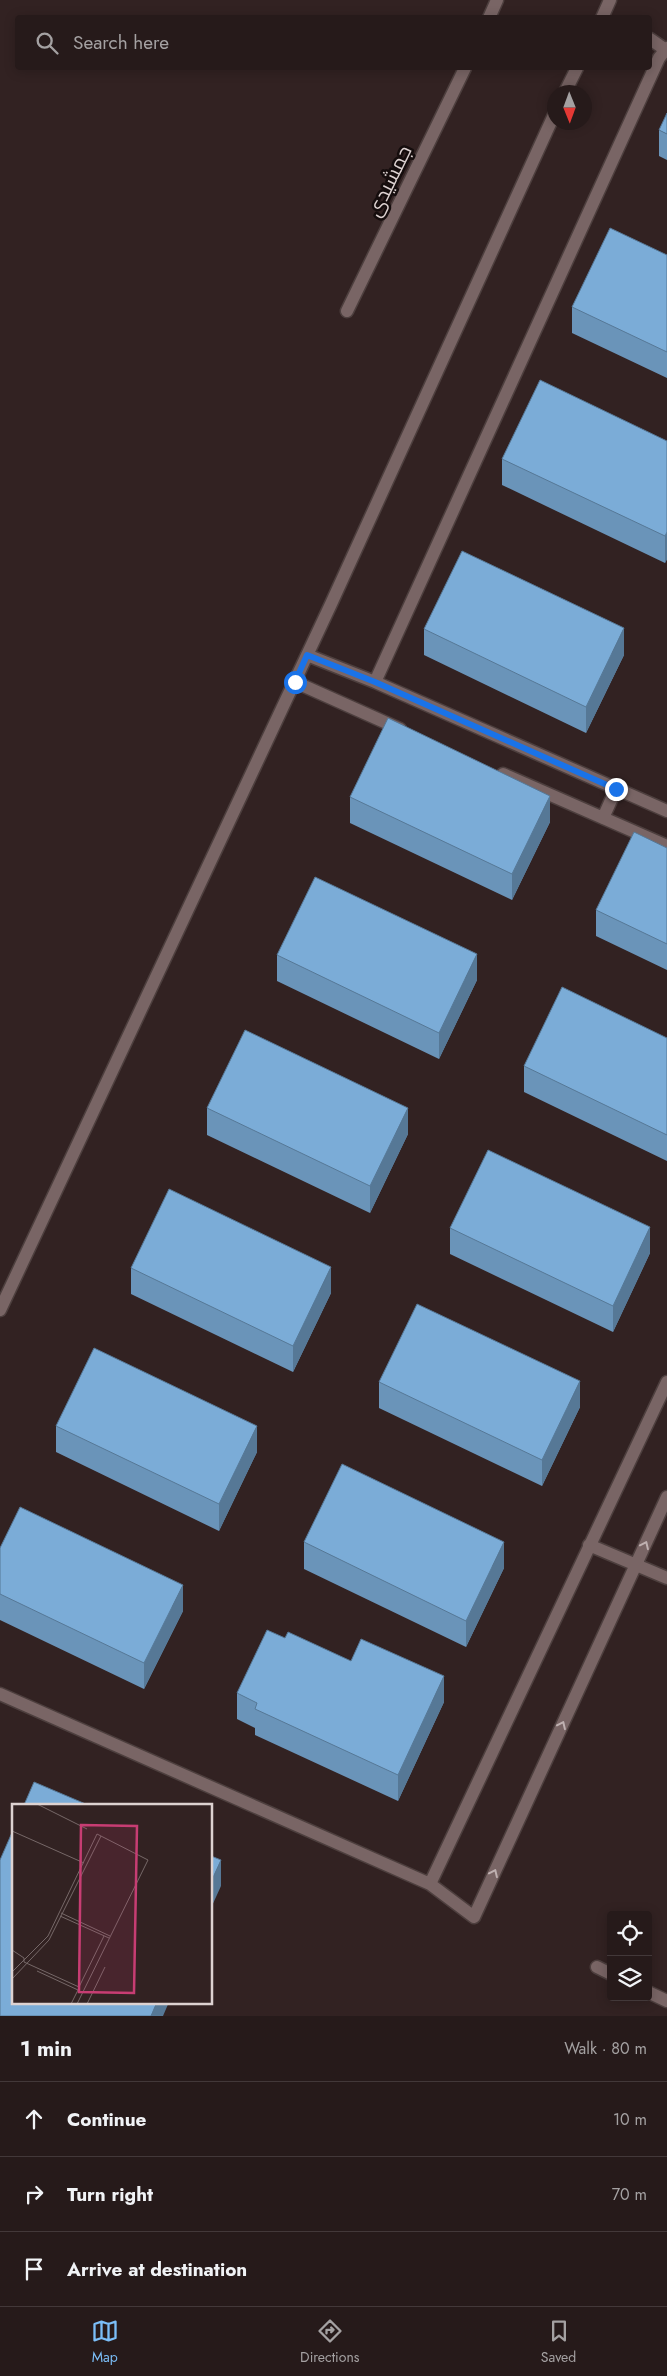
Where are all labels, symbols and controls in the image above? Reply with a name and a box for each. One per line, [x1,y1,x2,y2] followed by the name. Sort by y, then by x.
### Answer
[15,15,652,70] search box
[33,29,61,57] icon: search
[73,29,169,56] text: Search here
[547,85,592,130] north arrow
[360,141,419,222] street label: جمشیدی
[284,671,307,694] route start
[605,778,628,801] route end
[638,1541,649,1550] one-way arrow
[556,1721,566,1730] one-way arrow
[12,1804,212,2004] inset map
[488,1869,498,1878] one-way arrow
[607,1911,652,2001] map controls
[607,1911,652,1956] button: locate
[607,1956,652,2001] button: layers
[20,2034,72,2064] text: 1 min
[564,2037,647,2060] text: Walk · 80 m
[20,2105,48,2133] icon: ahead
[67,2106,146,2133] text: Continue
[613,2108,647,2131] text: 10 m
[20,2180,48,2208] icon: right
[67,2181,153,2208] text: Turn right
[612,2183,647,2206] text: 70 m
[20,2255,48,2283] icon: arrive
[67,2256,247,2283] text: Arrive at destination
[91,2317,119,2367] tab: Map
[300,2317,359,2367] tab: Directions
[541,2317,576,2367] tab: Saved

